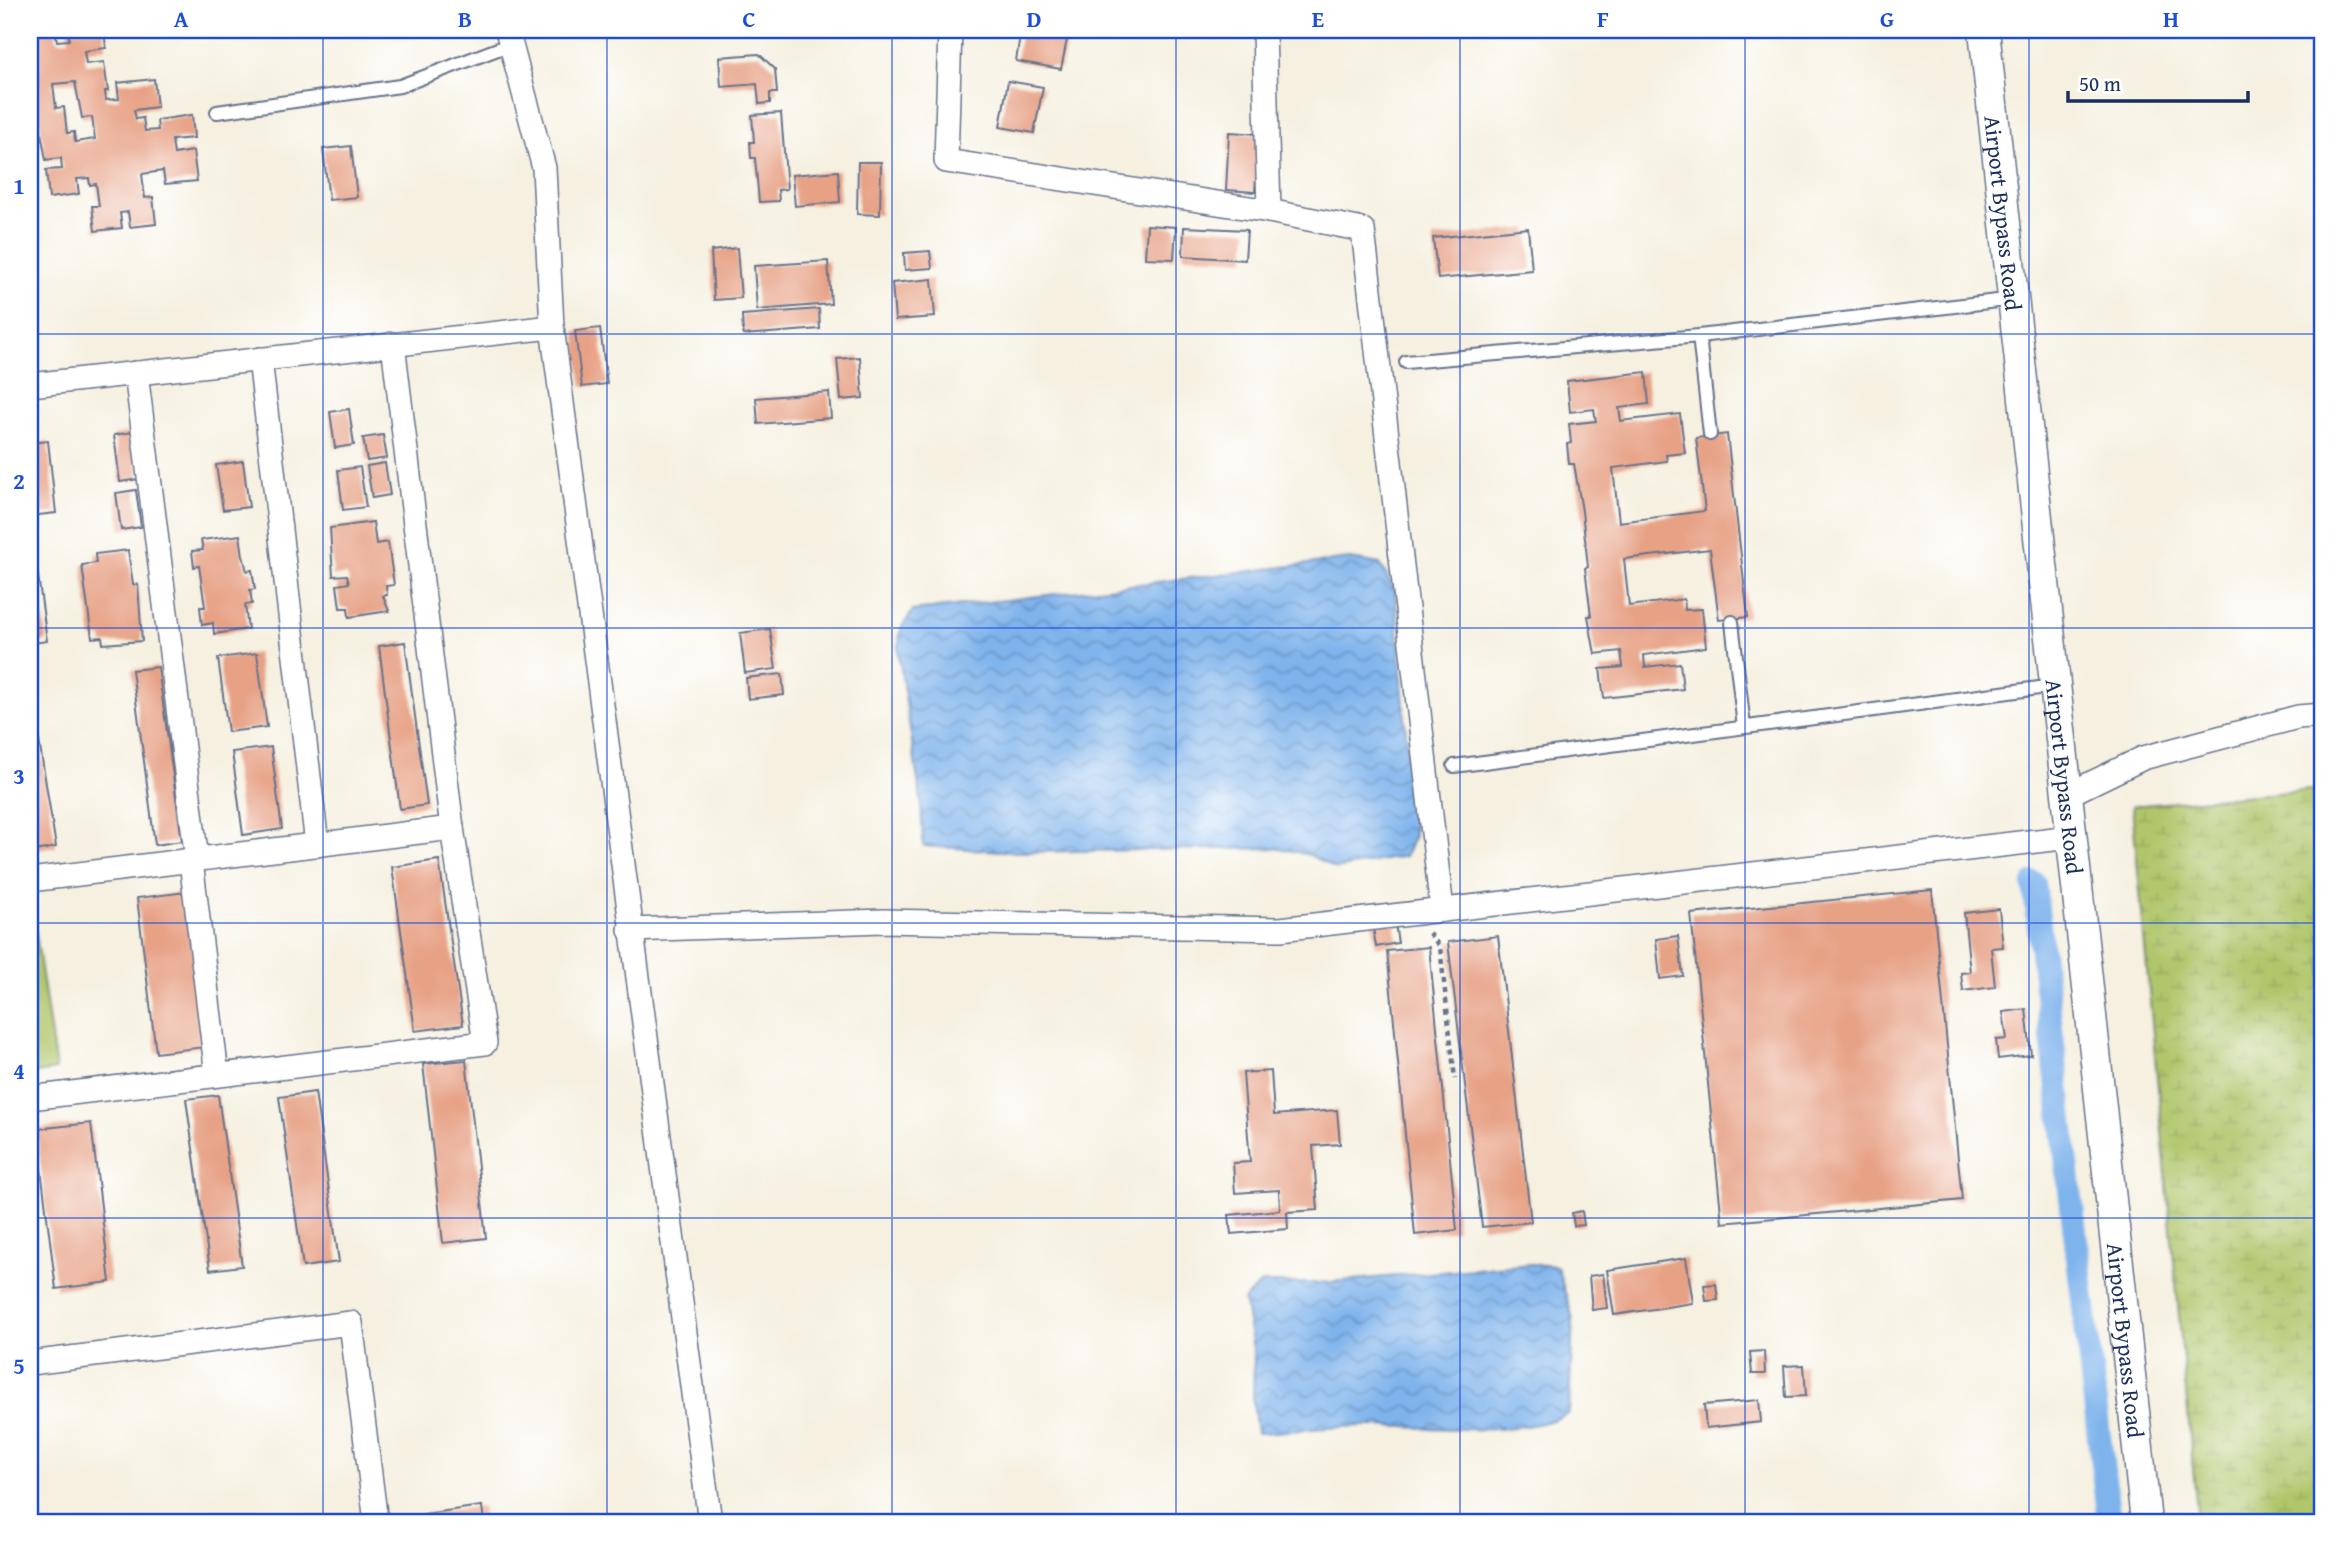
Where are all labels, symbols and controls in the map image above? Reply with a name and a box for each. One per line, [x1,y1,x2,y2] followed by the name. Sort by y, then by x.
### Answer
[174,2,189,35] text: A
[458,2,472,35] text: B
[742,2,756,35] text: C
[1027,2,1042,35] text: D
[1312,2,1324,35] text: E
[1597,2,1609,35] text: F
[1880,2,1894,35] text: G
[2163,2,2179,35] text: H
[2068,60,2249,104] scale bar
[2079,68,2121,99] text: 50 m
[1977,114,2031,313] street label: Airport Bypass Road
[13,169,25,202] text: 1
[13,464,25,497] text: 2
[2038,677,2092,877] street label: Airport Bypass Road
[13,759,25,792] text: 3
[13,1054,25,1087] text: 4
[2099,1241,2153,1440] street label: Airport Bypass Road
[13,1349,25,1382] text: 5

